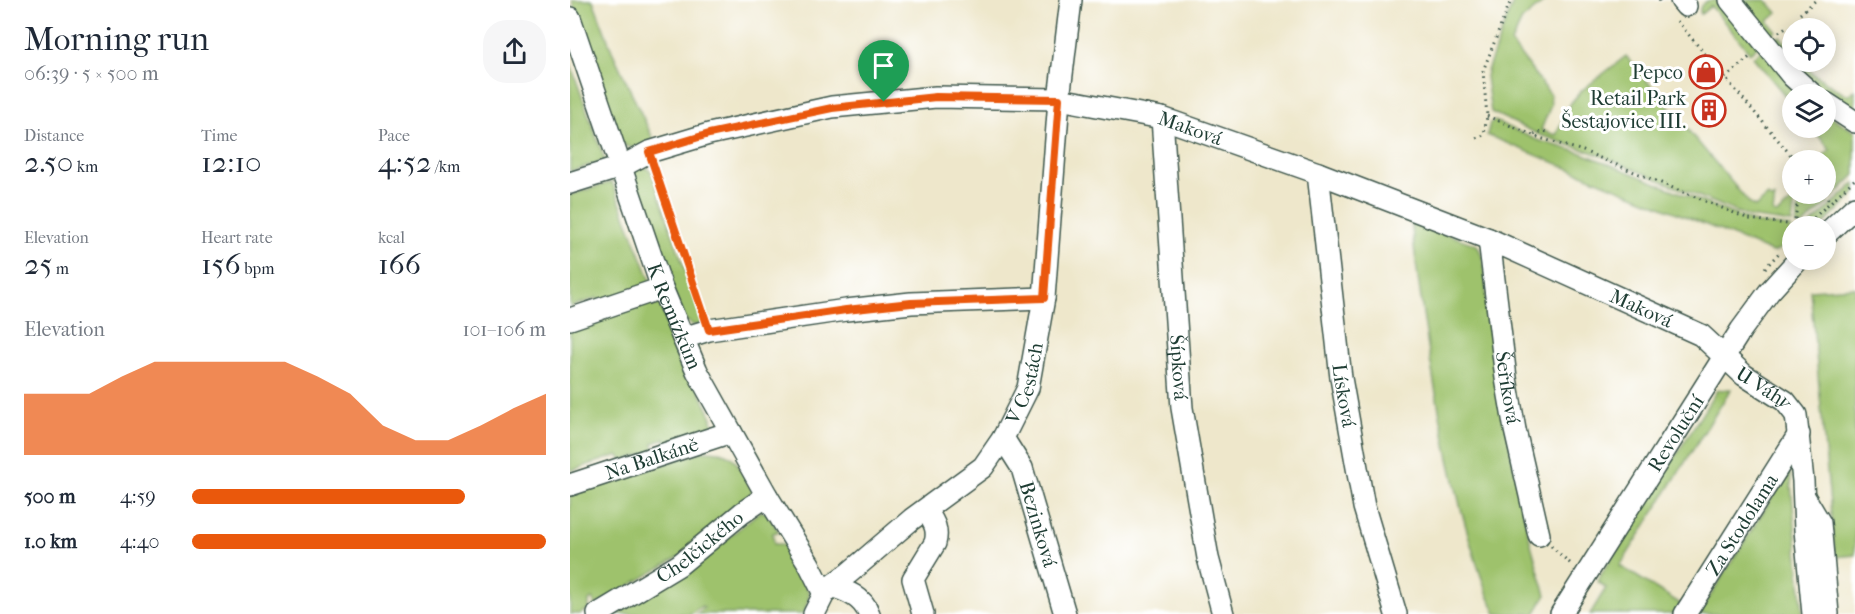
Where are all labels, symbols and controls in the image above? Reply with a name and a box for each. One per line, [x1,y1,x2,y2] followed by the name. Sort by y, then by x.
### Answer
[1782,18,1836,270] map controls
[1782,18,1836,72] button: locate
[24,20,209,59] text: Morning run
[483,20,546,83] button: share
[858,40,909,102] pin
[867,49,900,82] icon: arrive
[1688,54,1724,90] shop icon: Pepco
[1632,61,1683,84] place label: Pepco
[24,62,159,85] text: 06:39 · 5 × 500 m
[1782,84,1836,138] button: layers
[1561,87,1687,133] place label: Retail Park Šestajovice III.
[1691,92,1727,128] building icon: Retail Park Šestajovice III.
[1155,107,1226,151] street label: Maková
[24,126,84,145] text: Distance
[201,126,237,145] text: Time
[378,126,410,145] text: Pace
[24,145,73,180] text: 2.50
[201,145,261,180] text: 12:10
[378,145,431,180] text: 4:52
[1782,150,1836,204] button: +
[73,157,98,176] text: km
[431,157,460,176] text: /km
[1782,216,1836,270] button: −
[24,228,89,247] text: Elevation
[201,228,273,247] text: Heart rate
[378,228,405,247] text: kcal
[24,247,52,282] text: 25
[201,247,241,282] text: 156
[378,247,421,282] text: 166
[52,259,69,278] text: m
[241,259,275,278] text: bpm
[642,260,706,373] street label: K Remízkům
[1606,284,1677,333] street label: Maková
[24,318,105,341] text: Elevation
[462,318,546,341] text: 101–106 m
[1165,334,1192,402] street label: Šípková
[1000,340,1048,429] street label: V Cestách
[1491,350,1525,427] street label: Šeříková
[1327,362,1361,430] street label: Lísková
[1731,362,1798,414] street label: U Váhy
[1643,390,1709,476] street label: Revoluční
[602,432,702,485] street label: Na Balkáně
[1701,469,1783,580] street label: Za Stodolama
[1015,479,1062,571] street label: Bezinková
[24,485,76,508] text: 500 m
[120,485,156,508] text: 4:59
[652,506,748,588] street label: Chelčického
[24,530,77,553] text: 1.0 km
[120,530,160,553] text: 4:40

